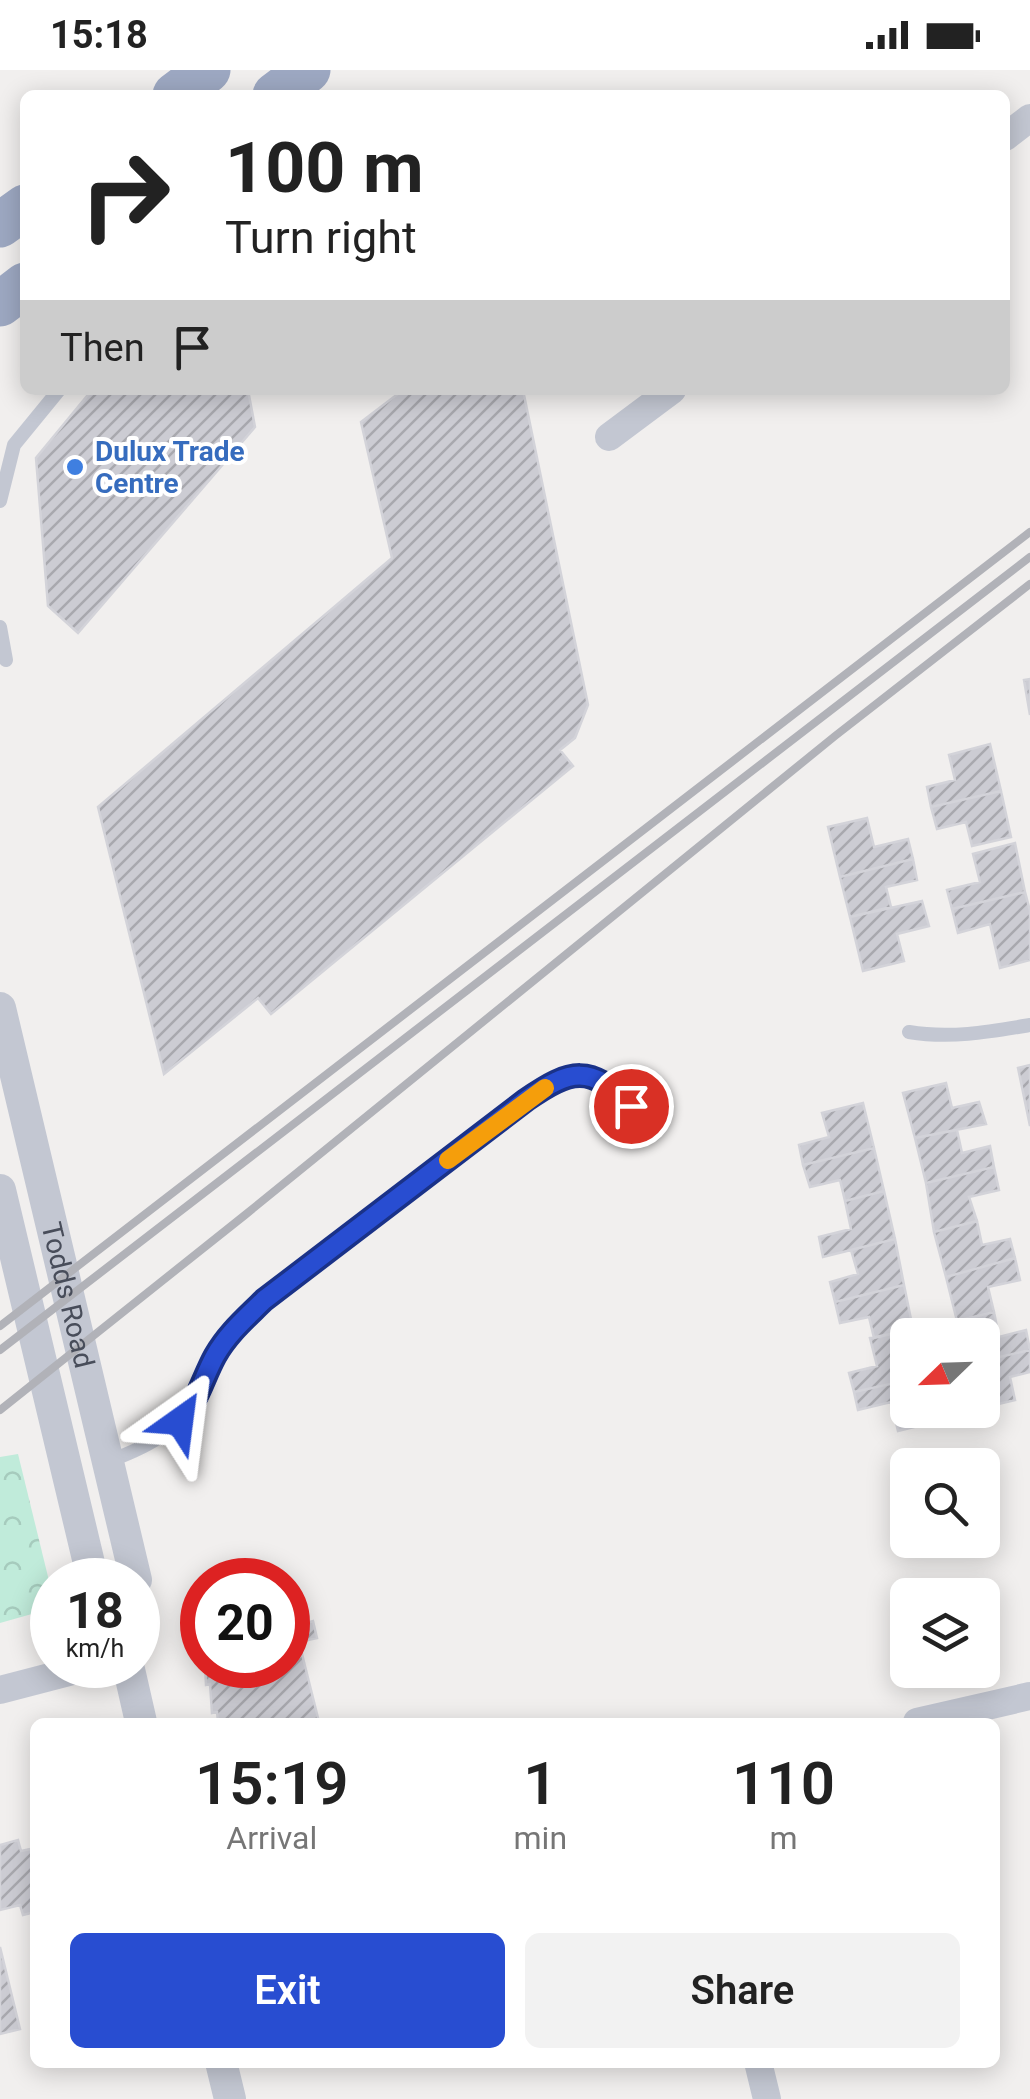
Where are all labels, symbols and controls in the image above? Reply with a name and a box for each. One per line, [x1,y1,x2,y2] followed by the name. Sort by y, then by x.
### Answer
[50,13,148,57] text: 15:18
[225,127,424,209] text: 100 m
[60,130,190,260] icon: right
[225,211,417,264] text: Turn right
[165,320,220,375] icon: arrive
[60,326,145,370] text: Then
[95,435,245,500] place label: Dulux Trade Centre
[64,456,86,478] marker: Dulux Trade Centre
[589,1064,674,1149] pin
[604,1079,659,1134] icon: arrive
[35,1219,101,1371] street label: Todds Road
[890,1318,1000,1428] north arrow
[890,1318,1000,1688] map controls
[128,1369,232,1473] position arrow
[890,1448,1000,1558] button: search
[180,1558,310,1688] speed limit sign: 20
[890,1578,1000,1688] button: layers
[66,1582,124,1640] text: 18
[66,1634,124,1663] text: km/h
[195,1748,349,1819] text: 15:19
[523,1748,557,1819] text: 1
[732,1748,835,1819] text: 110
[226,1819,317,1857] text: Arrival
[514,1819,567,1857] text: min
[769,1819,798,1857] text: m
[70,1933,505,2048] button: Exit
[525,1933,960,2048] button: Share

